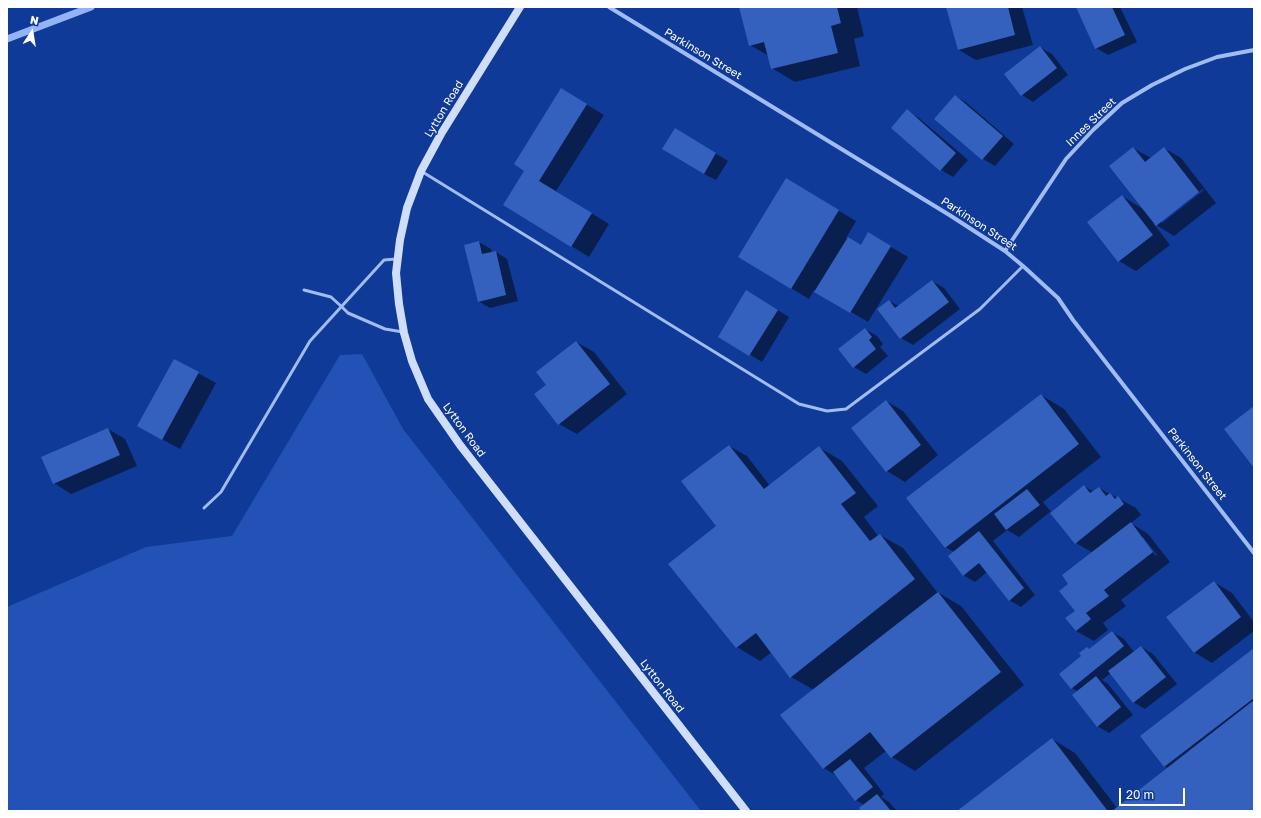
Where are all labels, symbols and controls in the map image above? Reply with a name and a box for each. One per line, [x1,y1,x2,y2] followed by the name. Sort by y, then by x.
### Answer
[12,12,52,52] north arrow
[29,13,40,27] text: N
[662,26,744,82] street label: Parkinson Street
[422,78,466,140] street label: Lytton Road
[1063,95,1119,149] street label: Innes Street
[938,194,1020,254] street label: Parkinson Street
[440,400,488,460] street label: Lytton Road
[1165,425,1229,503] street label: Parkinson Street
[637,657,687,715] street label: Lytton Road
[1121,780,1187,806] scale bar
[1126,787,1154,802] text: 20 m

